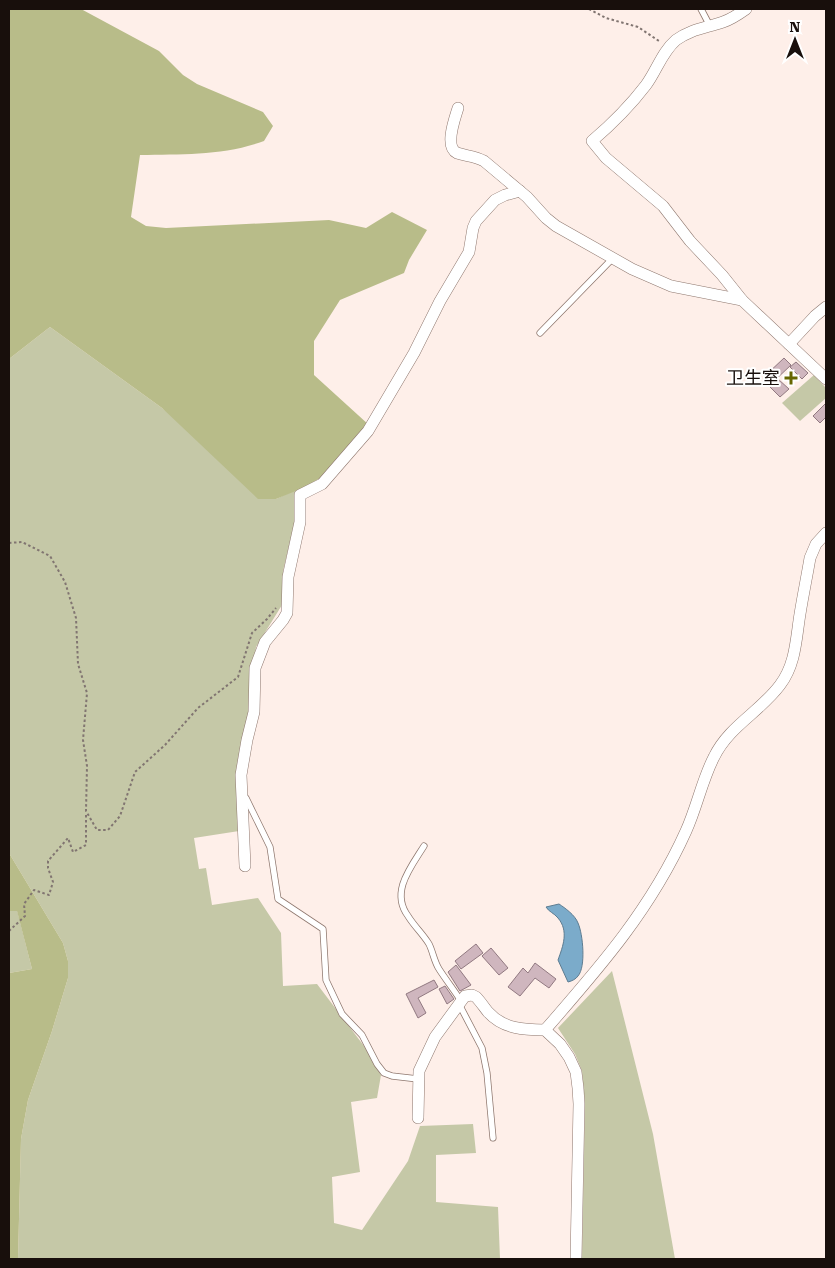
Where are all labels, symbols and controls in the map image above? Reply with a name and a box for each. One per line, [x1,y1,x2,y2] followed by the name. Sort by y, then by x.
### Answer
[770,15,820,65] north arrow
[790,19,801,35] text: N
[726,367,780,388] place label: 卫生室
[784,371,798,385] marker: 卫生室

